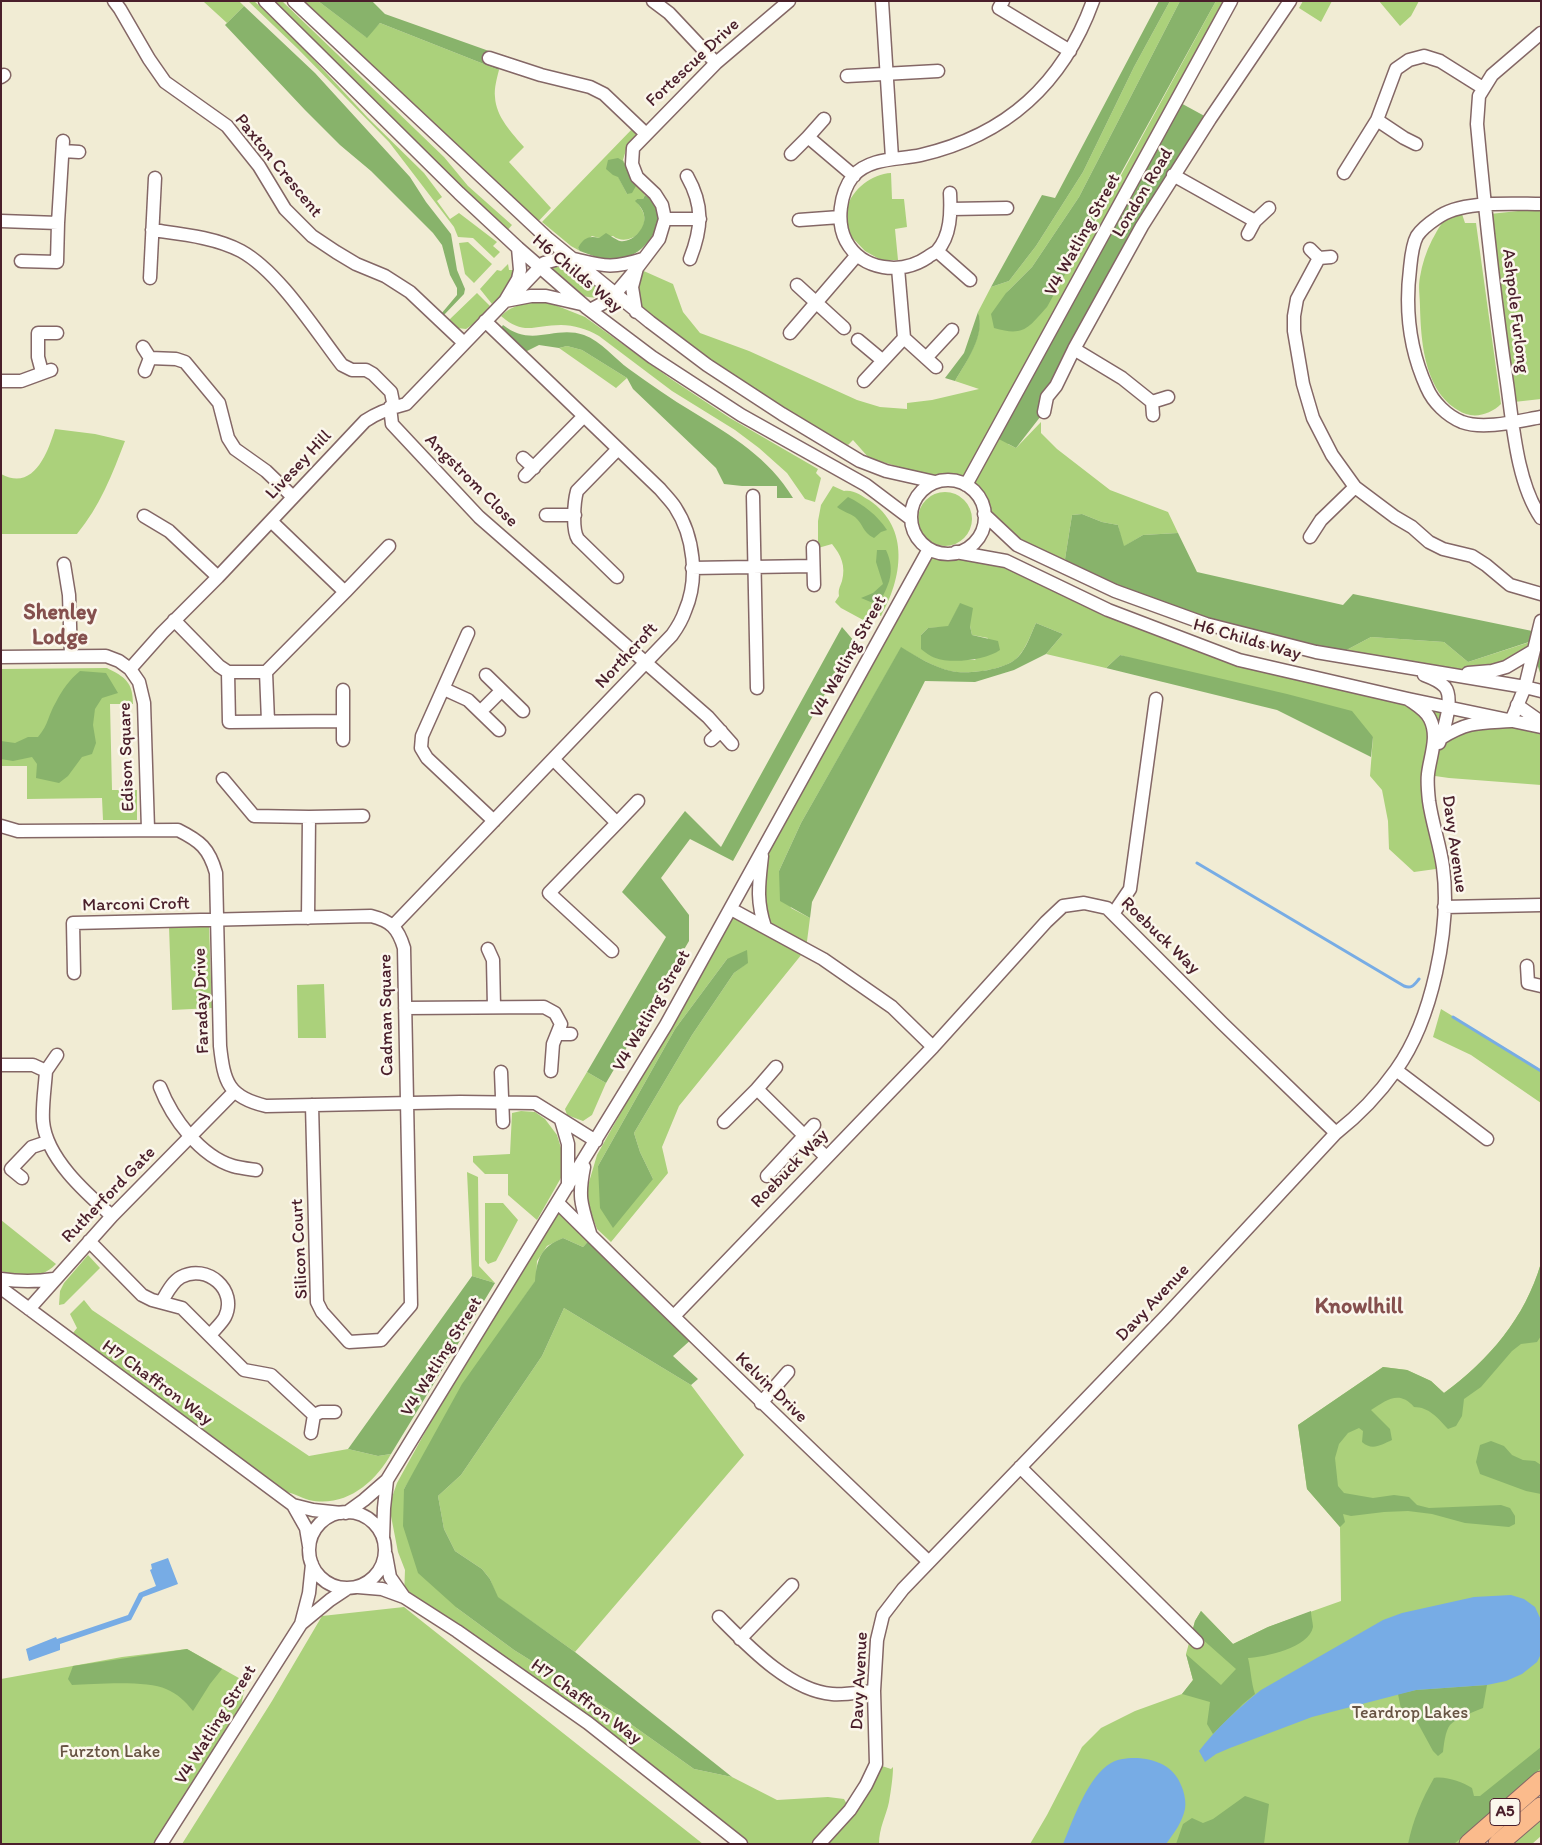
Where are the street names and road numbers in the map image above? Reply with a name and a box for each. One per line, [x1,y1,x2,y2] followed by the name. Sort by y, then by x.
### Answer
[642,14,744,112] street label: Fortescue Drive
[230,110,326,222] street label: Paxton Crescent
[1108,144,1178,242] street label: London Road
[1040,170,1126,300] street label: V4 Watling Street
[527,230,627,318] street label: H6 Childs Way
[1497,248,1533,374] street label: Ashpole Furlong
[261,426,337,504] street label: Livesey Hill
[420,430,522,532] street label: Angstrom Close
[806,592,892,722] street label: V4 Watling Street
[1191,614,1303,666] street label: H6 Childs Way
[591,618,663,694] street label: Northcroft
[114,702,140,812] street label: Edison Square
[1436,794,1472,894] street label: Davy Avenue
[82,893,190,917] street label: Marconi Croft
[1116,893,1204,979] street label: Roebuck Way
[608,946,696,1076] street label: V4 Watling Street
[189,948,215,1054] street label: Faraday Drive
[375,954,399,1076] street label: Cadman Square
[747,1125,833,1213] street label: Roebuck Way
[57,1142,161,1248] street label: Rutherford Gate
[287,1198,313,1300] street label: Silicon Court
[1112,1260,1194,1346] street label: Davy Avenue
[397,1293,487,1421] street label: V4 Watling Street
[97,1336,217,1430] street label: H7 Chaffron Way
[730,1348,812,1428] street label: Kelvin Drive
[847,1631,873,1731] street label: Davy Avenue
[526,1655,646,1749] street label: H7 Chaffron Way
[171,1661,261,1789] street label: V4 Watling Street
[1490,1798,1520,1825] road number: A5

